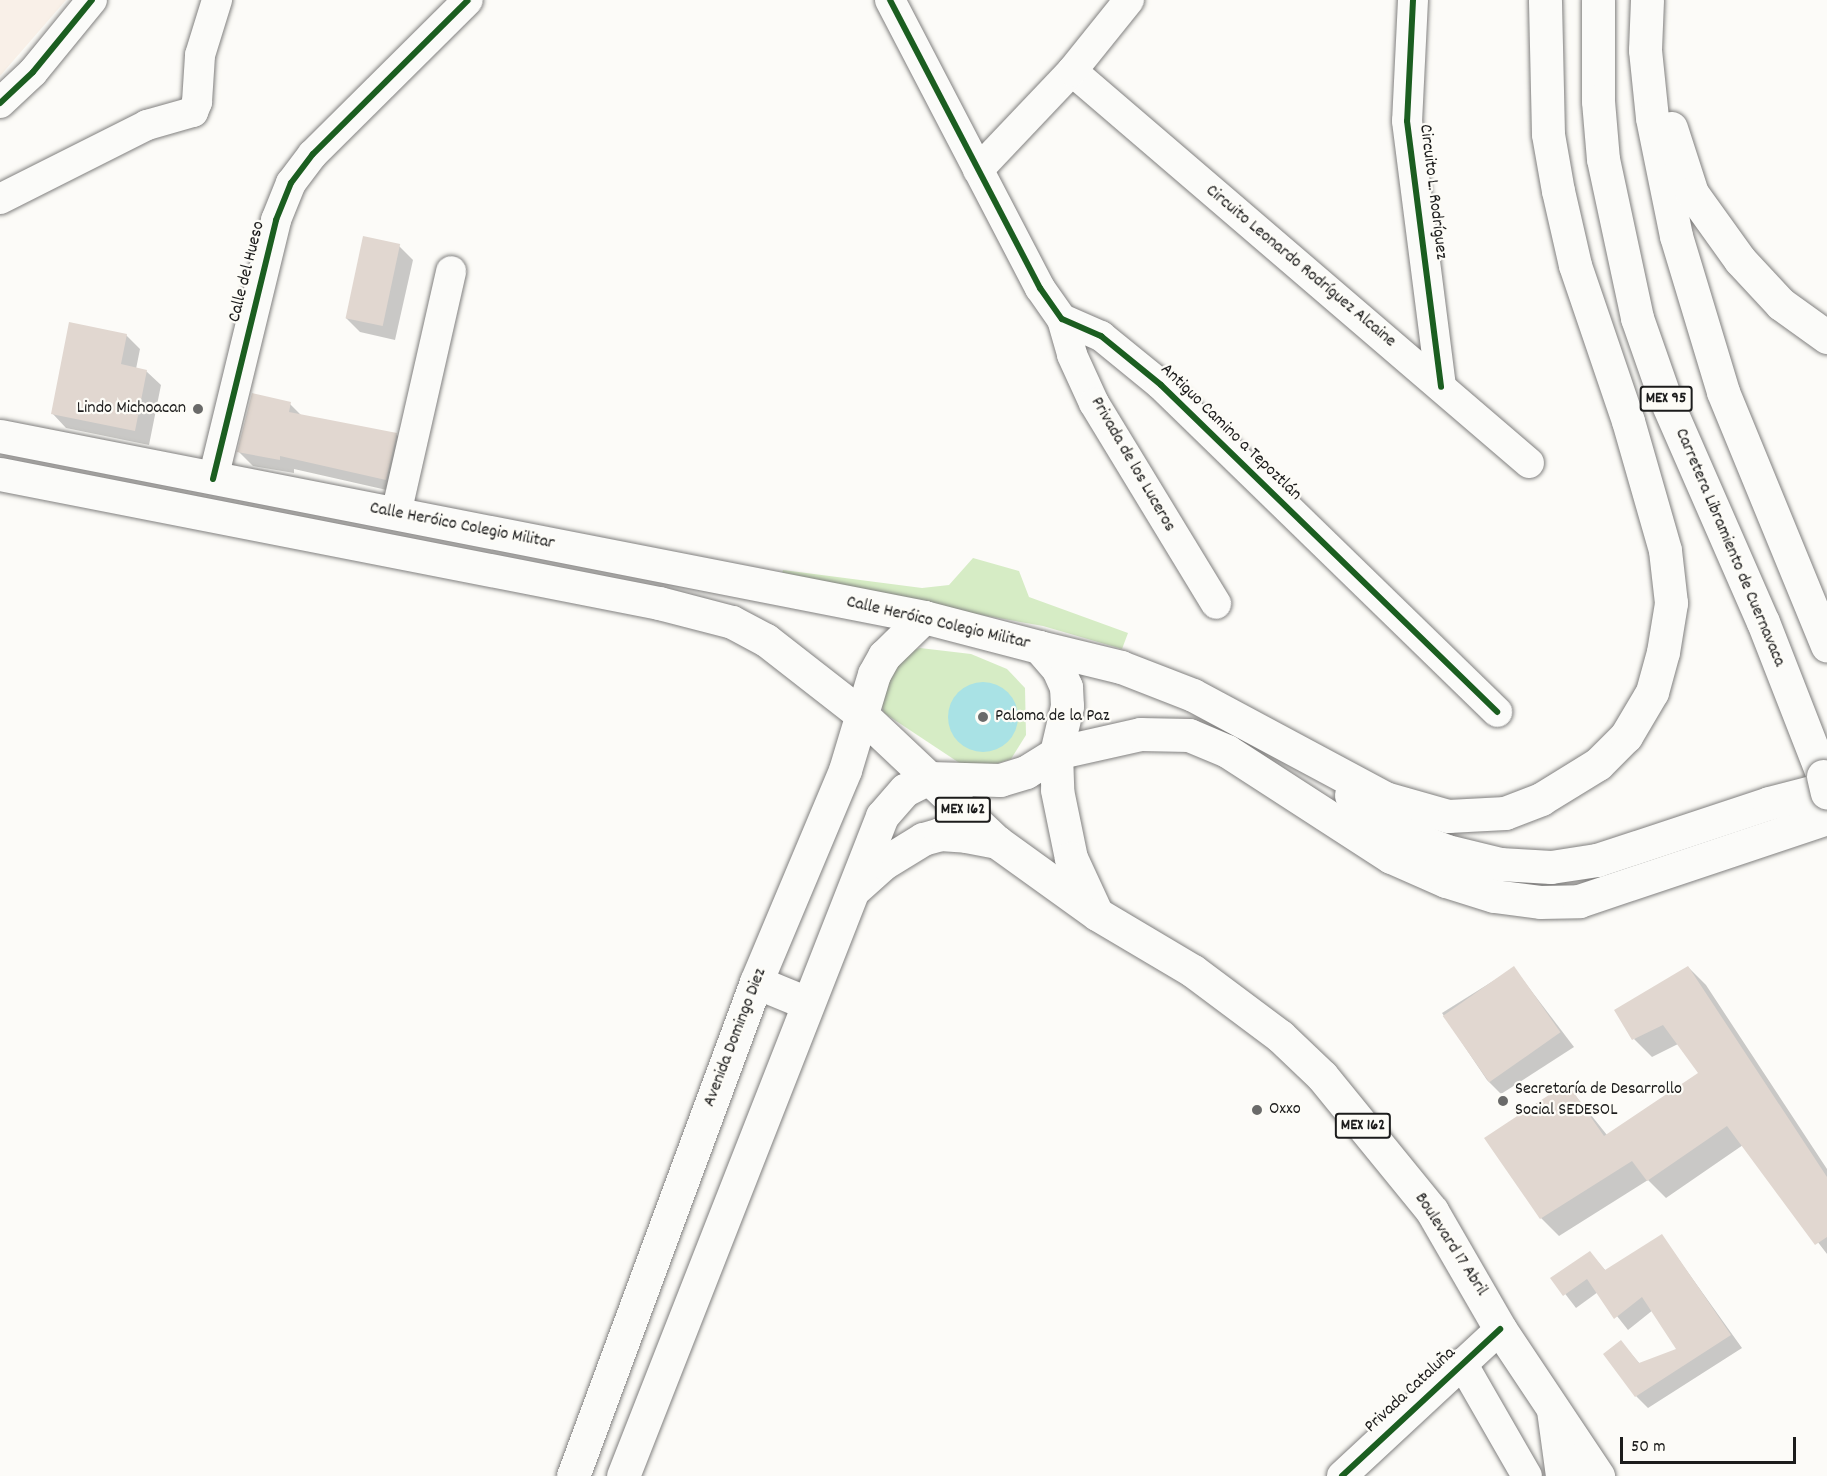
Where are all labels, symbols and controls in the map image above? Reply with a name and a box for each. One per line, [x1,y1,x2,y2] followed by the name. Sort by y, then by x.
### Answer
[1413,123,1451,261] street label: Circuito L. Rodríguez
[1200,181,1400,353] street label: Circuito Leonardo Rodríguez Alcaine
[225,219,271,325] street label: Calle del Hueso
[1155,360,1305,506] street label: Antiguo Camino a Tepoztlán
[1639,386,1693,412] road number: MEX 95
[1085,394,1179,536] street label: Privada de los Luceros
[77,398,186,420] place label: Lindo Michoacan
[191,402,205,416] marker: Lindo Michoacan
[1669,426,1789,670] street label: Carretera Libramiento de Cuernavaca
[368,498,556,556] street label: Calle Heróico Colegio Militar
[844,592,1032,656] street label: Calle Heróico Colegio Militar
[995,706,1110,728] place label: Paloma de la Paz
[976,710,990,724] marker: Paloma de la Paz
[934,797,992,823] road number: MEX 162
[700,966,772,1110] street label: Avenida Domingo Diez
[1515,1080,1682,1122] place label: Secretaría de Desarrollo Social SEDESOL
[1496,1094,1510,1108] marker: Secretaría de Desarrollo Social SEDESOL
[1269,1099,1301,1121] place label: Oxxo
[1250,1103,1264,1117] marker: Oxxo
[1334,1113,1392,1139] road number: MEX 162
[1409,1189,1491,1301] street label: Boulevard 17 Abril
[1361,1343,1461,1439] street label: Privada Cataluña
[1623,1425,1798,1463] scale bar
[1631,1435,1666,1460] text: 50 m

